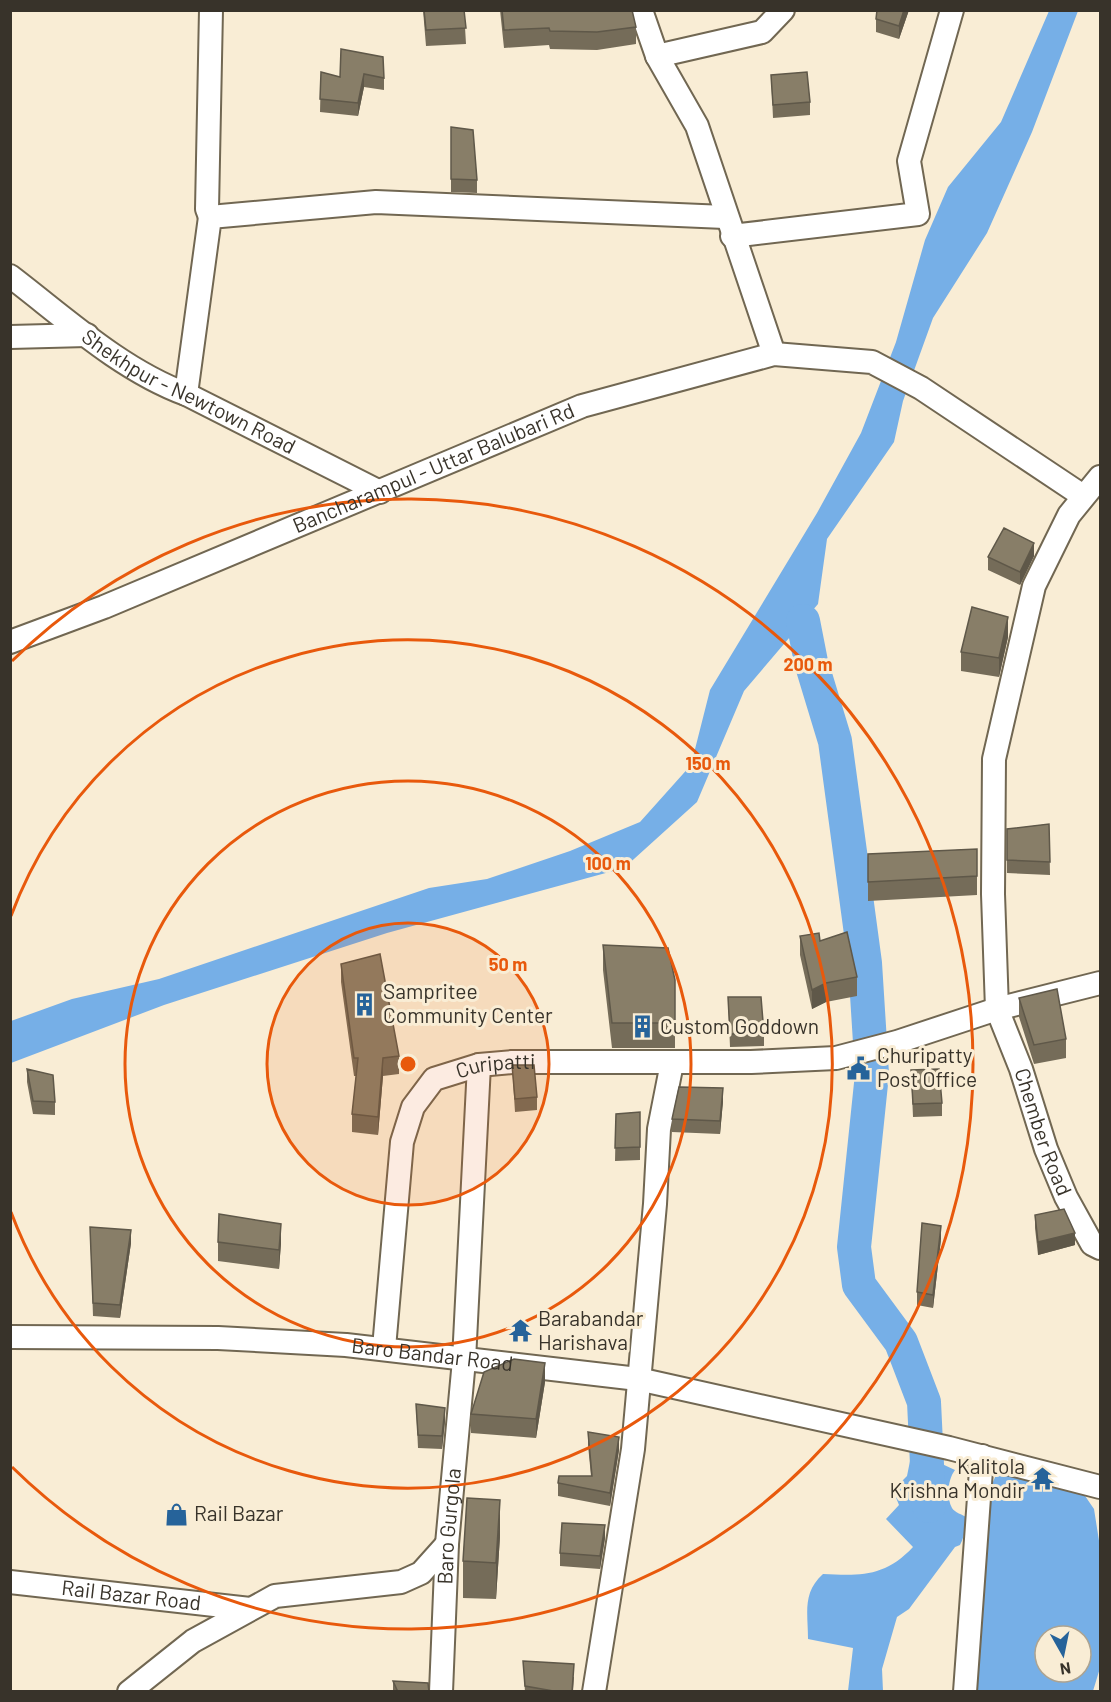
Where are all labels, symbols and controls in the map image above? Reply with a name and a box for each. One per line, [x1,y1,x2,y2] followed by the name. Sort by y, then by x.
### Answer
[78,323,300,458] street label: Shekhpur - Newtown Road
[289,397,578,537] street label: Bancharampul - Uttar Balubari Rd
[783,653,833,675] text: 200 m
[686,752,730,774] text: 150 m
[585,852,631,874] text: 100 m
[489,953,527,975] text: 50 m
[383,978,553,1027] place label: Sampritee Community Center
[352,991,378,1017] building icon: Sampritee Community Center
[660,1013,819,1038] place label: Custom Goddown
[629,1014,655,1040] building icon: Custom Goddown
[877,1042,977,1091] place label: Churipatty Post Office
[452,1048,535,1083] street label: Curipatti
[398,1054,418,1074] centre of rings
[846,1055,872,1081] public building icon: Churipatty Post Office
[1010,1065,1078,1199] street label: Chember Road
[538,1305,644,1354] place label: Barabandar Harishava
[507,1318,533,1344] temple icon: Barabandar Harishava
[350,1332,515,1375] street label: Baro Bandar Road
[889,1453,1025,1502] place label: Kalitola Krishna Mondir
[1030,1466,1056,1492] temple icon: Kalitola Krishna Mondir
[431,1467,465,1585] street label: Baro Gurgola
[194,1500,284,1525] place label: Rail Bazar
[163,1501,189,1527] shop icon: Rail Bazar
[60,1574,202,1614] street label: Rail Bazar Road
[1033,1624,1093,1684] north arrow
[1059,1659,1072,1680] text: N

